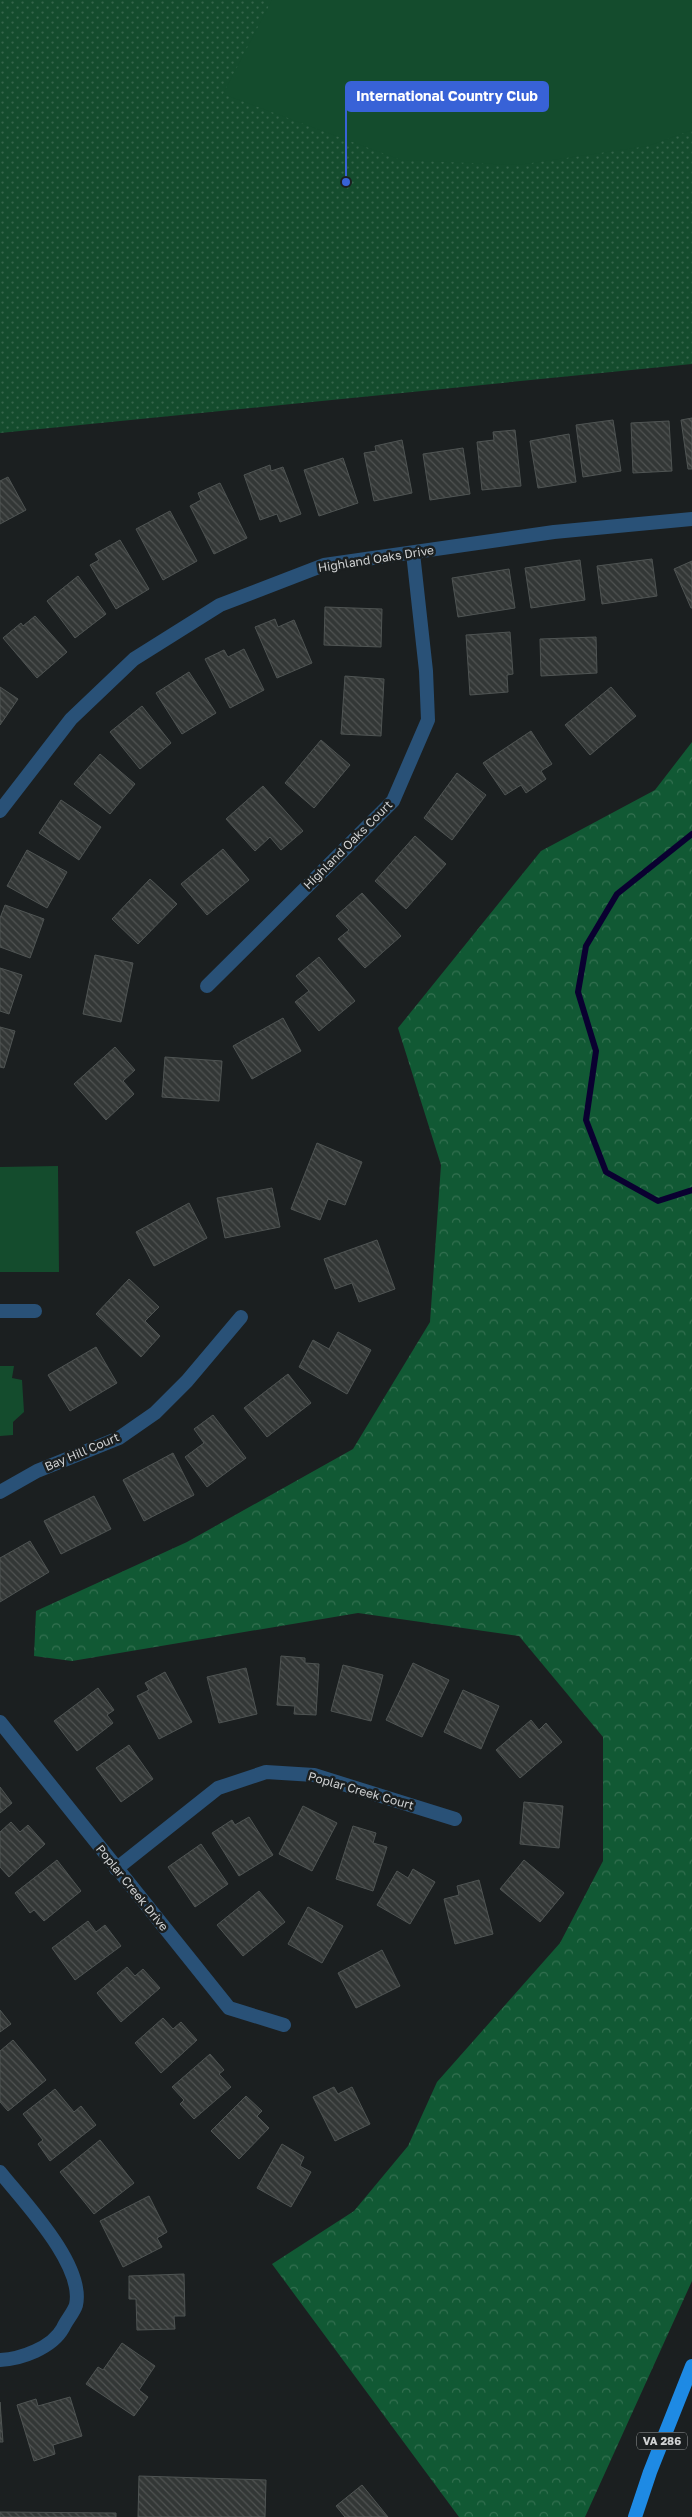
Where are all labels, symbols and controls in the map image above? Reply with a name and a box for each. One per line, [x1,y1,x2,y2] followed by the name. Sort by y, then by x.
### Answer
[346,82,548,111] callout: International Country Club
[356,87,538,104] text: International Country Club
[317,542,435,575] street label: Highland Oaks Drive
[300,797,395,892] street label: Highland Oaks Court
[42,1429,122,1474] street label: Bay Hill Court
[306,1768,416,1813] street label: Poplar Creek Court
[93,1841,172,1934] street label: Poplar Creek Drive
[637,2432,687,2450] road number: VA 286

